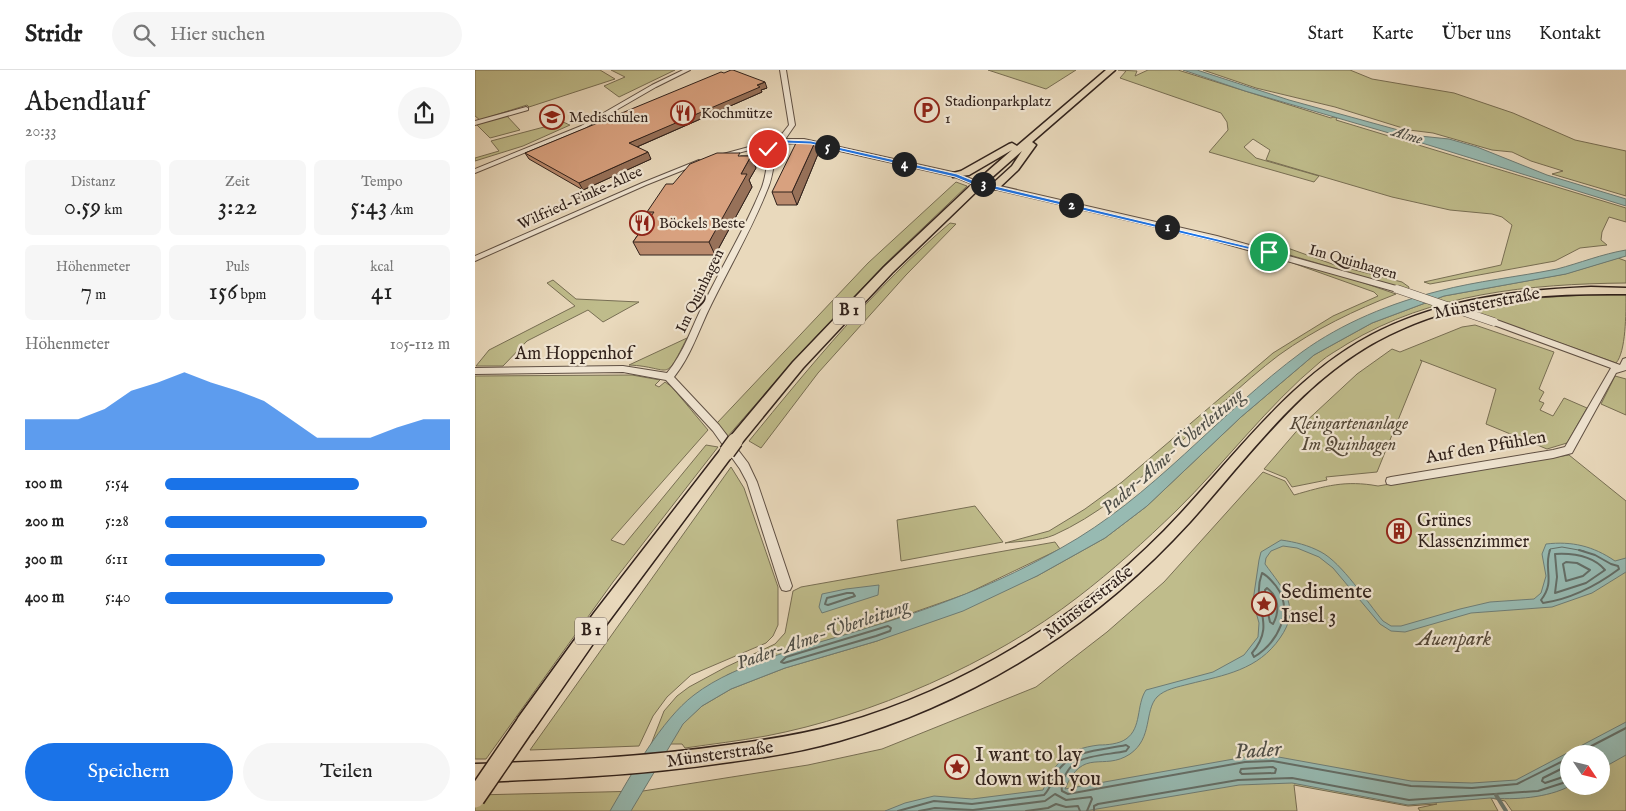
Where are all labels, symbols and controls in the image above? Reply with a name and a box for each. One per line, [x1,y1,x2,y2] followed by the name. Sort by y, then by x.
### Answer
[112,12,462,57] search box
[25,19,82,50] text: Stridr
[130,21,158,49] icon: search
[170,23,265,47] text: Hier suchen
[1308,23,1344,46] text: Start
[1372,23,1414,46] text: Karte
[1442,23,1511,46] text: Über uns
[1539,23,1601,46] text: Kontakt
[25,85,146,120] text: Abendlauf
[398,87,450,139] button: share
[945,92,1051,128] place label: Stadionparkplatz 1
[914,97,940,123] parking icon: Stadionparkplatz 1
[670,100,696,126] restaurant icon: Kochmütze
[539,104,565,130] school or university icon: Medischulen
[701,104,773,123] place label: Kochmütze
[569,108,648,127] place label: Medischulen
[1387,121,1425,150] water label: Alme
[25,122,57,142] text: 20:33
[747,128,789,170] pin
[815,134,839,160] pin: 5
[754,135,782,163] icon: check
[825,138,830,156] text: 5
[891,152,917,176] pin: 4
[901,155,908,173] text: 4
[515,162,645,234] street label: Wilfried-Finke-Allee
[971,172,995,196] pin: 3
[71,173,116,191] text: Distanz
[225,173,250,191] text: Zeit
[361,173,403,191] text: Tempo
[981,175,986,193] text: 3
[64,191,101,223] text: 0.59
[218,191,257,223] text: 3:22
[350,191,387,223] text: 5:43
[1059,192,1083,218] pin: 2
[1068,196,1075,214] text: 2
[101,201,123,219] text: km
[387,201,414,219] text: /km
[629,210,655,236] restaurant icon: Böckels Beste
[659,214,745,233] place label: Böckels Beste
[1155,214,1179,240] pin: 1
[1165,218,1170,236] text: 1
[1248,231,1290,273] pin
[1255,238,1283,266] icon: arrive
[1307,240,1399,284] street label: Im Quinhagen
[672,246,728,336] street label: Im Quinhagen
[56,258,130,276] text: Höhenmeter
[225,258,250,276] text: Puls
[370,258,393,276] text: kcal
[80,276,92,308] text: 7
[209,276,237,308] text: 156
[371,276,393,308] text: 41
[1432,282,1542,326] street label: Münsterstraße
[92,286,106,304] text: m
[237,286,266,304] text: bpm
[833,298,865,325] road number: B 1
[25,335,110,355] text: Höhenmeter
[390,335,450,355] text: 105–112 m
[514,343,636,366] street label: Am Hoppenhof
[1097,383,1250,520] water label: Pader-Alme-Überleitung
[1289,413,1408,457] park label: Kleingartenanlage Im Quinhagen
[1423,426,1548,470] street label: Auf den Pfühlen
[25,474,62,494] text: 100 m
[105,474,129,494] text: 5:54
[1417,510,1529,554] place label: Grünes Klassenzimmer
[25,512,64,532] text: 200 m
[105,512,129,532] text: 5:28
[1386,518,1412,544] building icon: Grünes Klassenzimmer
[25,550,63,570] text: 300 m
[105,550,128,570] text: 6:11
[1040,561,1138,645] street label: Münsterstraße
[1281,579,1372,630] place label: Sedimente Insel 3
[25,588,64,608] text: 400 m
[105,588,131,608] text: 5:40
[1251,591,1277,617] place icon: Sedimente Insel 3
[734,594,913,676] water label: Pader-Alme-Überleitung
[575,618,607,644] road number: B 1
[1415,626,1492,653] park label: Auenpark
[1234,735,1284,767] water label: Pader
[665,736,775,774] street label: Münsterstraße
[975,742,1101,793] place label: I want to lay down with you
[25,743,233,801] button: Speichern
[243,743,450,801] button: Teilen
[1560,745,1610,795] north arrow
[1560,745,1610,795] map controls
[944,754,970,780] place icon: I want to lay down with you

